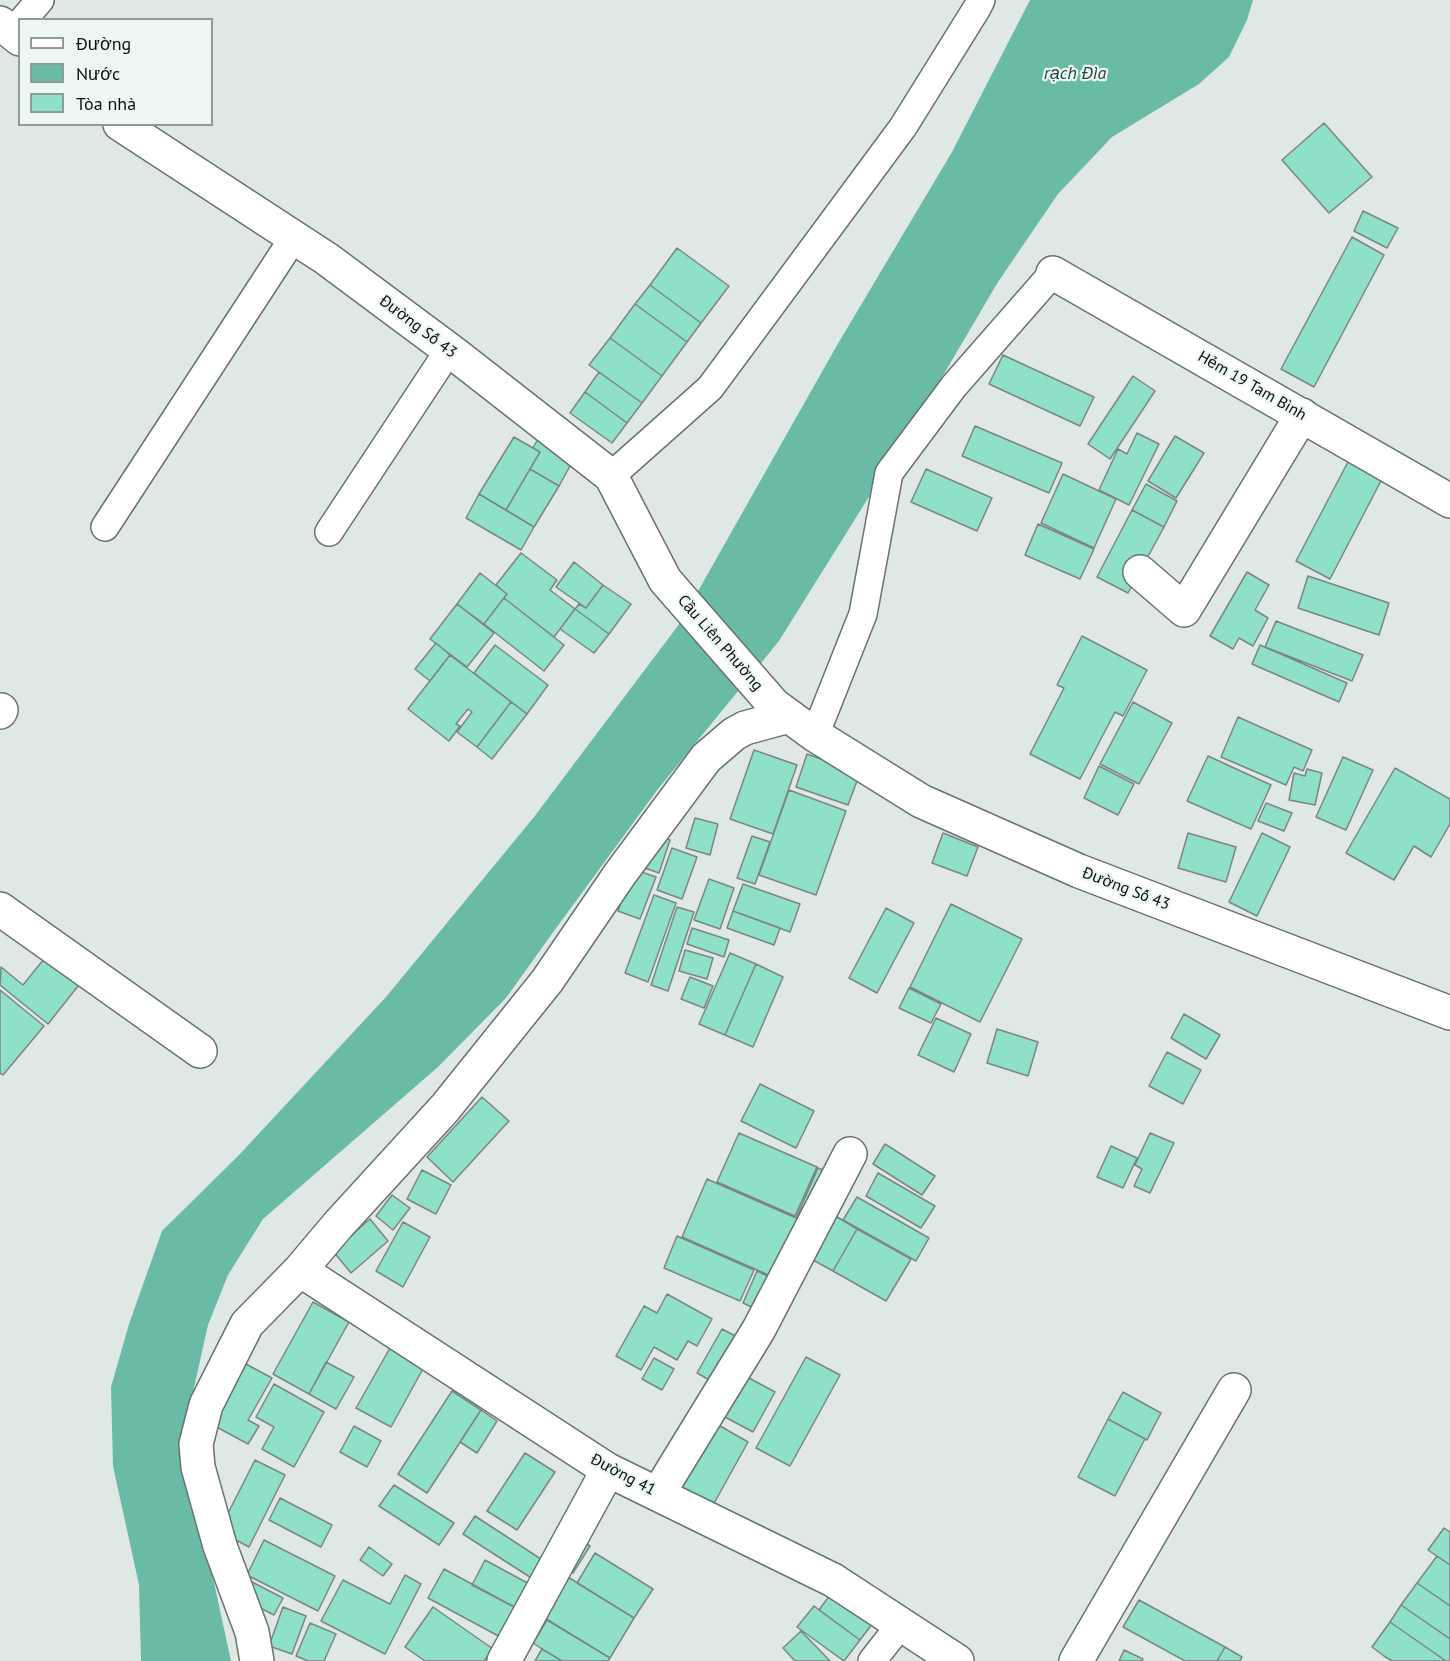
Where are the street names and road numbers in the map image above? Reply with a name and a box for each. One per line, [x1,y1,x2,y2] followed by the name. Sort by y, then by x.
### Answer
[375,292,461,362] street label: Đường Số 43
[1194,347,1310,425] street label: Hẻm 19 Tam Bình
[673,591,767,695] street label: Cầu Liên Phường
[1080,864,1172,914] street label: Đường Số 43
[587,1450,659,1500] street label: Đường 41

